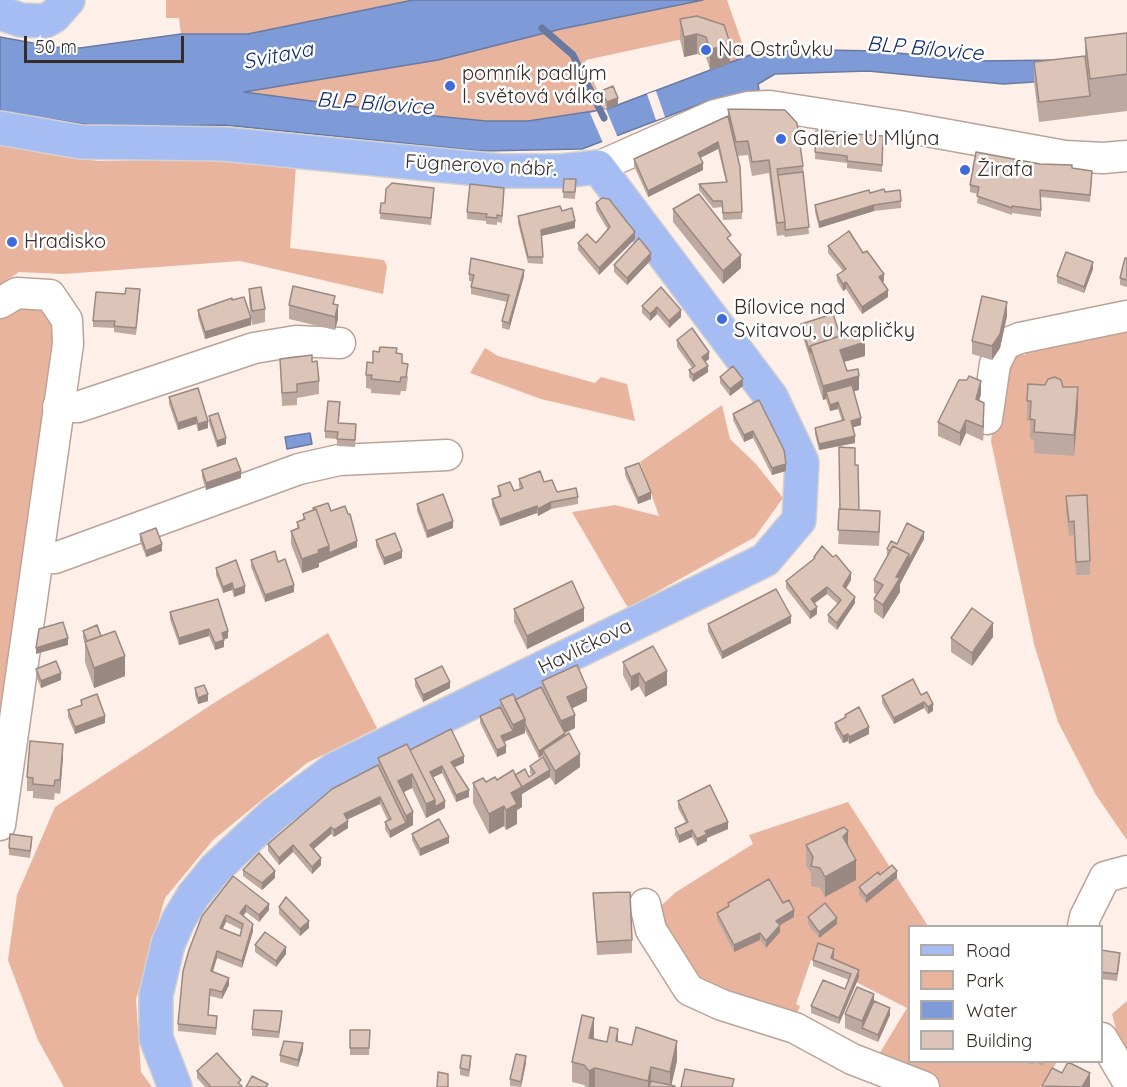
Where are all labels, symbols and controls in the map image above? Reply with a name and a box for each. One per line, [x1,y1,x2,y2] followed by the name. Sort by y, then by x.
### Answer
[27,24,188,62] scale bar
[866,31,984,67] water label: BLP Bílovice
[35,35,77,58] text: 50 m
[241,37,315,75] water label: Svitava
[718,38,833,62] place label: Na Ostrůvku
[699,43,713,57] marker: Na Ostrůvku
[462,62,607,109] place label: pomník padlým I. světová válka
[443,79,457,93] marker: pomník padlým I. světová válka
[316,87,434,121] water label: BLP Bílovice
[793,127,939,151] place label: Galerie U Mlýna
[774,132,788,146] marker: Galerie U Mlýna
[405,150,557,182] street label: Fügnerovo nábř.
[977,158,1033,182] place label: Žirafa
[958,163,972,177] marker: Žirafa
[24,230,106,254] place label: Hradisko
[5,235,19,249] marker: Hradisko
[734,296,915,343] place label: Bílovice nad Svitavou, u kapličky
[715,312,729,326] marker: Bílovice nad Svitavou, u kapličky
[534,614,636,680] street label: Havlíčkova
[908,925,1103,1063] legend
[966,939,1011,962] text: Road
[966,969,1004,992] text: Park
[966,999,1017,1022] text: Water
[966,1029,1032,1052] text: Building

